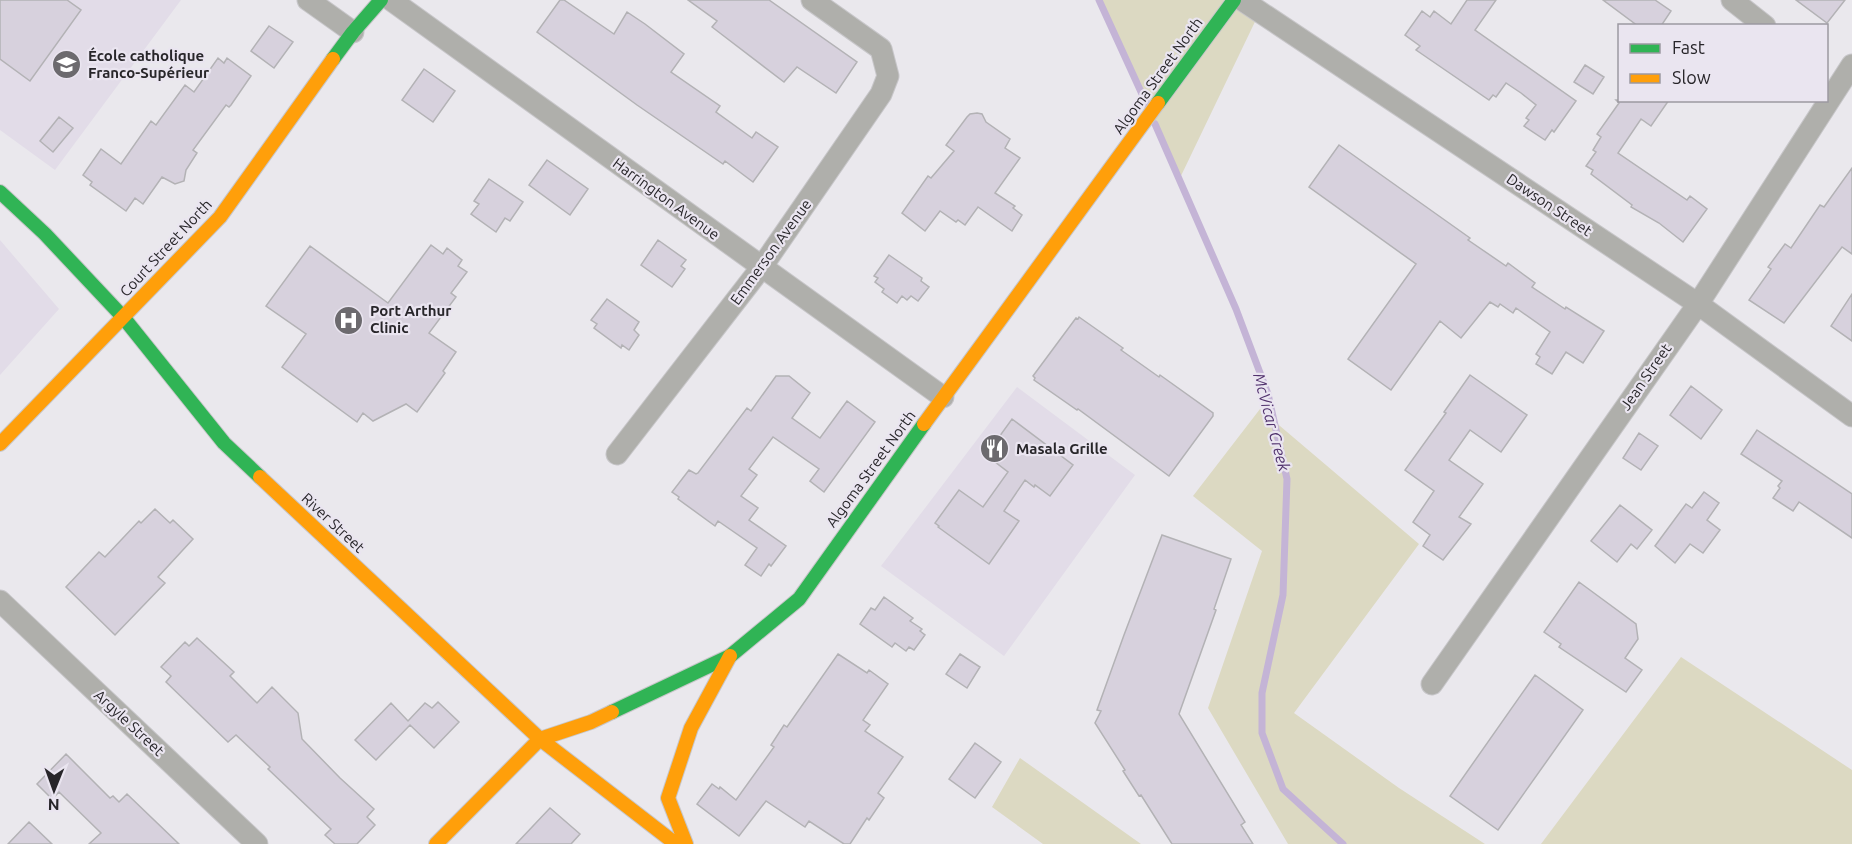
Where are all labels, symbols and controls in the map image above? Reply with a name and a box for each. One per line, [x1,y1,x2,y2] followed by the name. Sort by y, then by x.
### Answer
[1110,14,1206,137] street label: Algoma Street North
[1618,24,1828,102] legend
[1672,37,1705,57] text: Fast
[88,47,210,81] place label: École catholique Franco-Supérieur
[51,49,83,81] school or university icon: École catholique Franco-Supérieur
[1672,67,1711,87] text: Slow
[610,154,723,243] street label: Harrington Avenue
[1503,170,1595,239] street label: Dawson Street
[116,196,215,300] street label: Court Street North
[727,196,815,308] street label: Emmerson Avenue
[370,302,452,336] place label: Port Arthur Clinic
[333,304,365,336] hospital icon: Port Arthur Clinic
[1616,340,1675,413] street label: Jean Street
[1250,371,1294,474] water label: McVicar Creek
[823,407,919,530] street label: Algoma Street North
[979,433,1011,465] restaurant icon: Masala Grille
[1016,440,1108,457] place label: Masala Grille
[298,489,368,556] street label: River Street
[91,686,168,759] street label: Argyle Street
[24,760,84,820] north arrow
[48,796,60,814] text: N

